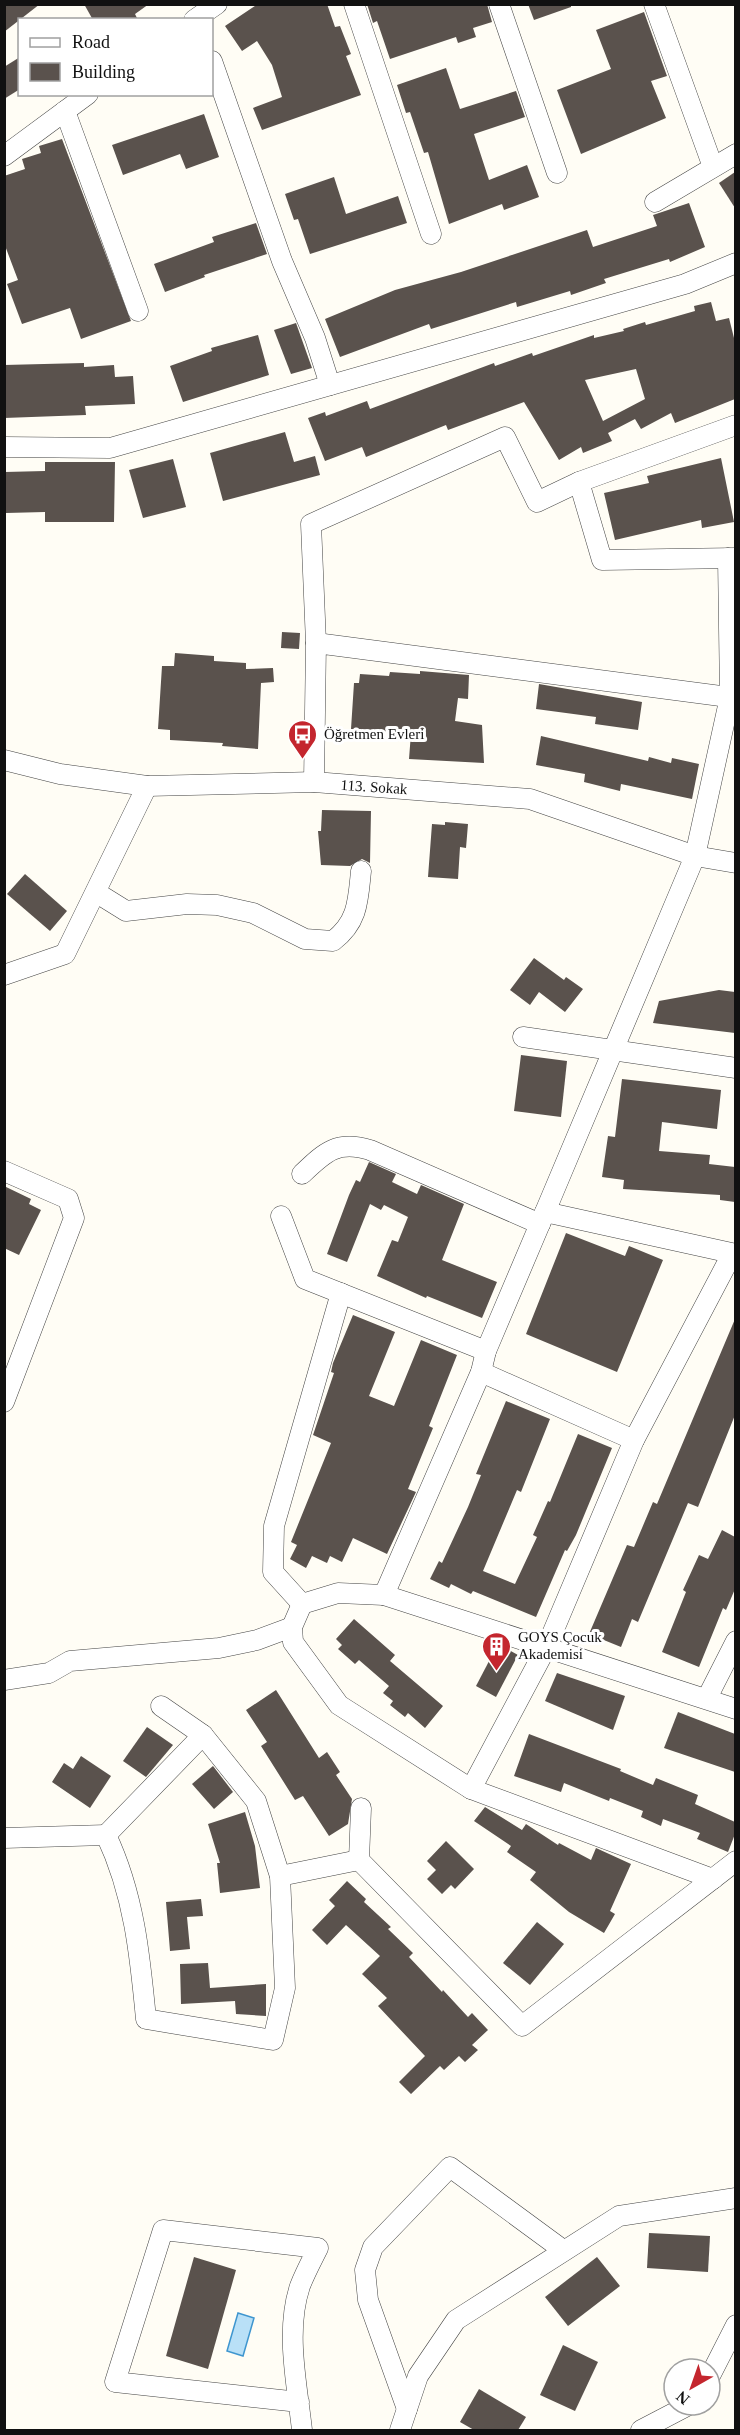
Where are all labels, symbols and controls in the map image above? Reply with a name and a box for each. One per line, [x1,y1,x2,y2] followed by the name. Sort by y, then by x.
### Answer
[18,18,213,96] legend
[72,32,110,52] text: Road
[72,62,135,82] text: Building
[287,718,319,760] bus stop icon: Öğretmen Evleri
[324,726,424,742] place label: Öğretmen Evleri
[340,777,408,797] street label: 113. Sokak
[518,1629,602,1662] place label: GOYS Çocuk Akademisi
[481,1630,513,1672] building icon: GOYS Çocuk Akademisi
[662,2357,722,2417] north arrow
[672,2388,693,2408] text: N

